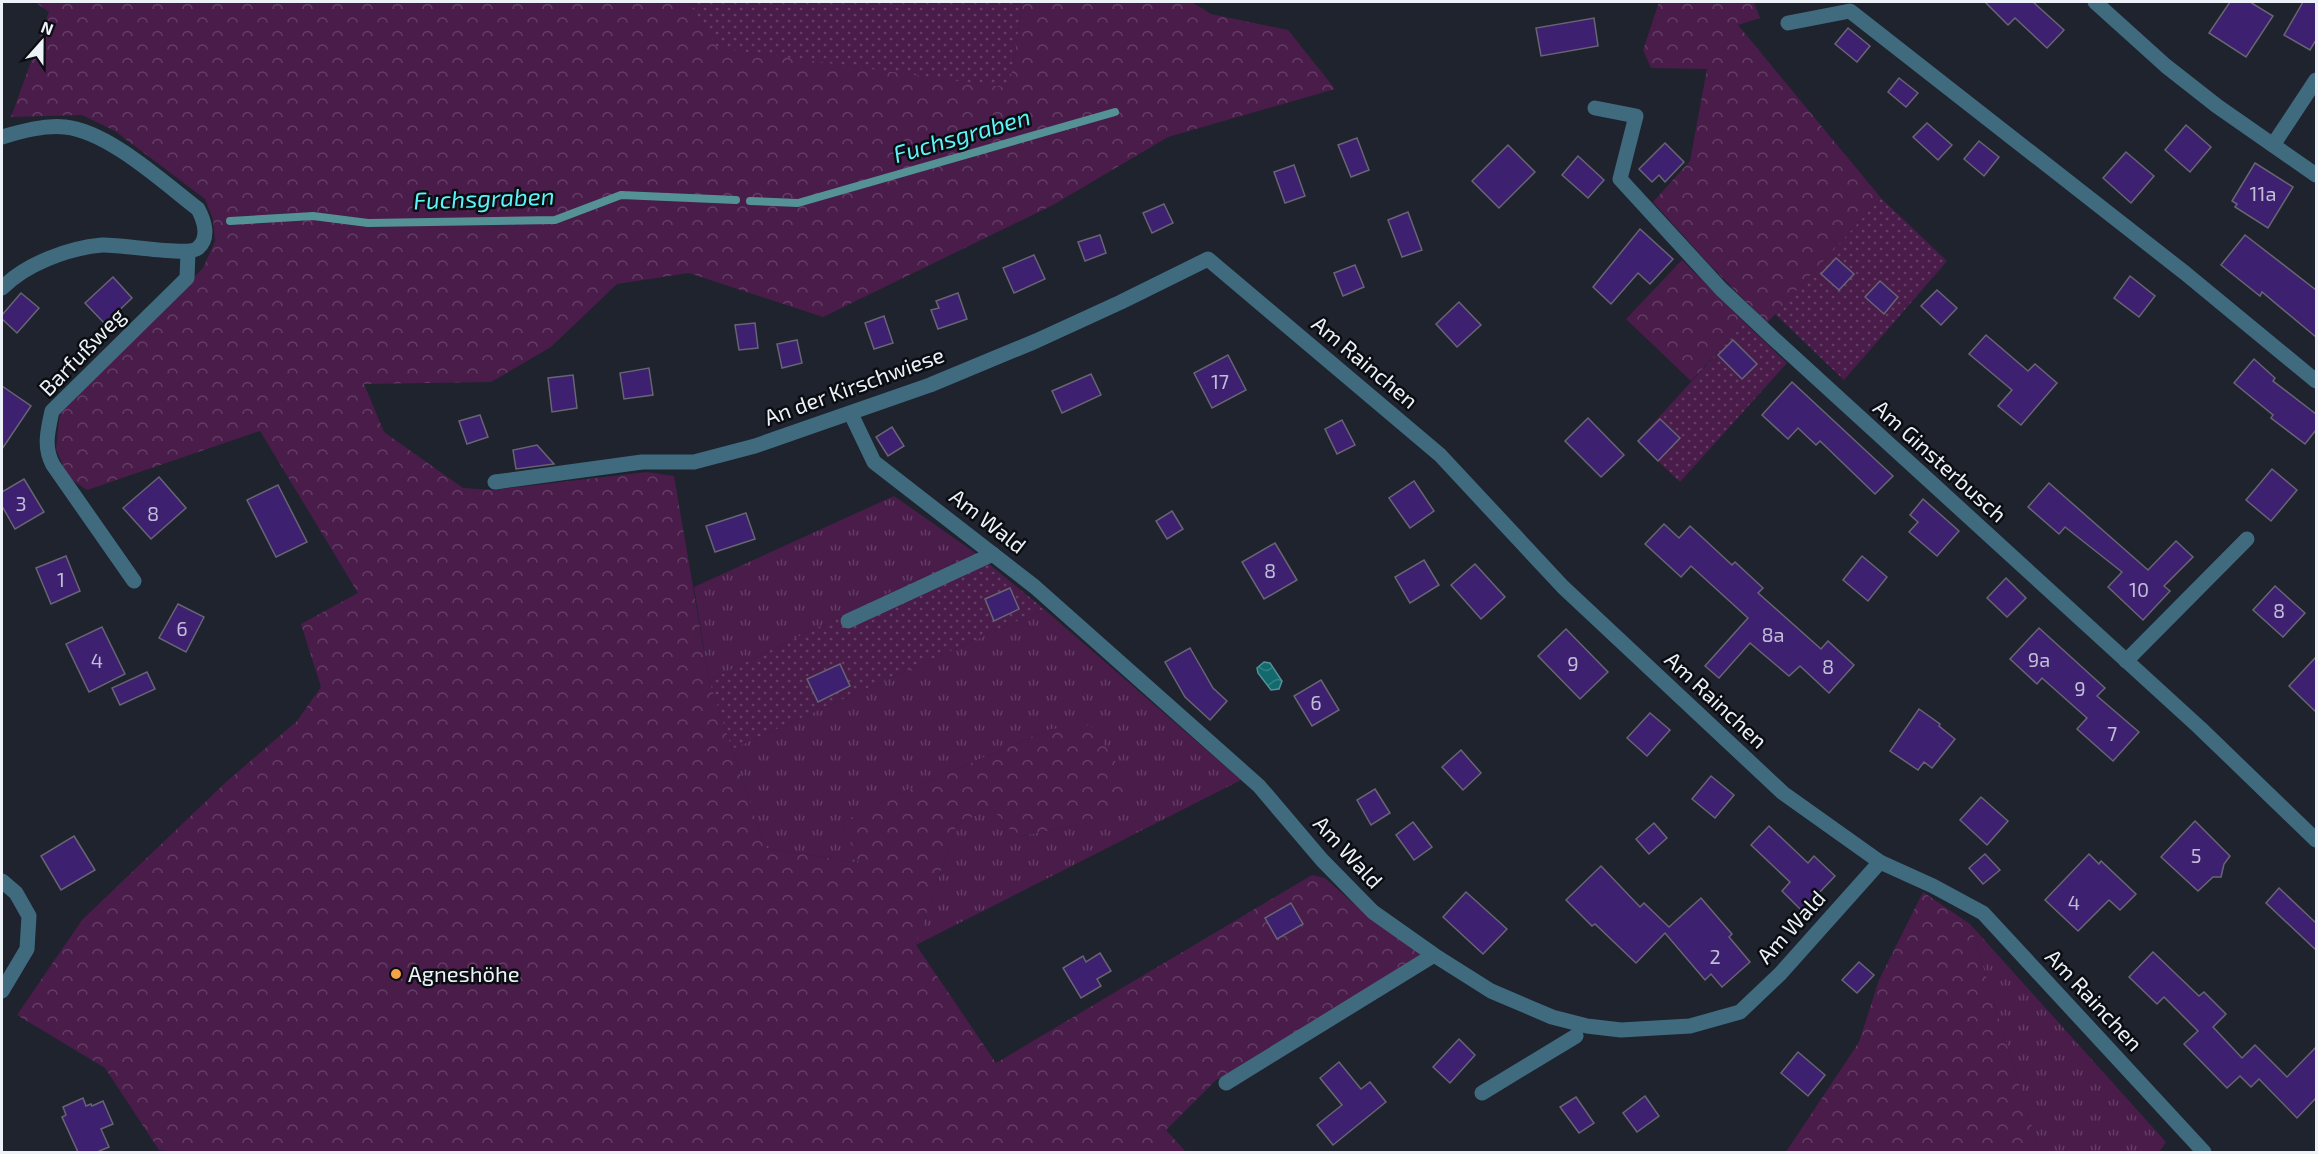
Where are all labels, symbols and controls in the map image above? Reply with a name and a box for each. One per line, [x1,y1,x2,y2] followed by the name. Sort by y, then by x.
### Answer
[12,12,72,72] north arrow
[39,17,56,38] text: N
[890,101,1033,168] water label: Fuchsgraben
[413,181,555,214] water label: Fuchsgraben
[2250,181,2276,205] house number: 11a
[33,302,130,401] street label: Barfußweg
[1308,310,1424,413] street label: Am Rainchen
[760,340,947,430] street label: An der Kirschwiese
[1211,369,1229,393] house number: 17
[1869,394,2013,527] street label: Am Ginsterbusch
[945,482,1032,558] street label: Am Wald
[15,491,27,515] house number: 3
[147,501,159,525] house number: 8
[1264,558,1276,582] house number: 8
[57,567,65,591] house number: 1
[2129,577,2149,601] house number: 10
[2273,598,2285,622] house number: 8
[176,616,188,640] house number: 6
[1761,622,1785,646] house number: 8a
[1660,645,1773,753] street label: Am Rainchen
[2028,647,2050,671] house number: 9a
[91,648,103,672] house number: 4
[1567,651,1579,675] house number: 9
[1822,654,1834,678] house number: 8
[2074,676,2086,700] house number: 9
[1310,690,1322,714] house number: 6
[2107,721,2117,745] house number: 7
[1309,810,1389,893] street label: Am Wald
[2191,843,2201,867] house number: 5
[1751,884,1830,968] street label: Am Wald
[2068,890,2080,914] house number: 4
[2041,943,2149,1056] street label: Am Rainchen
[1709,944,1721,968] house number: 2
[408,960,520,986] place label: Agneshöhe
[389,967,403,981] marker: Agneshöhe

